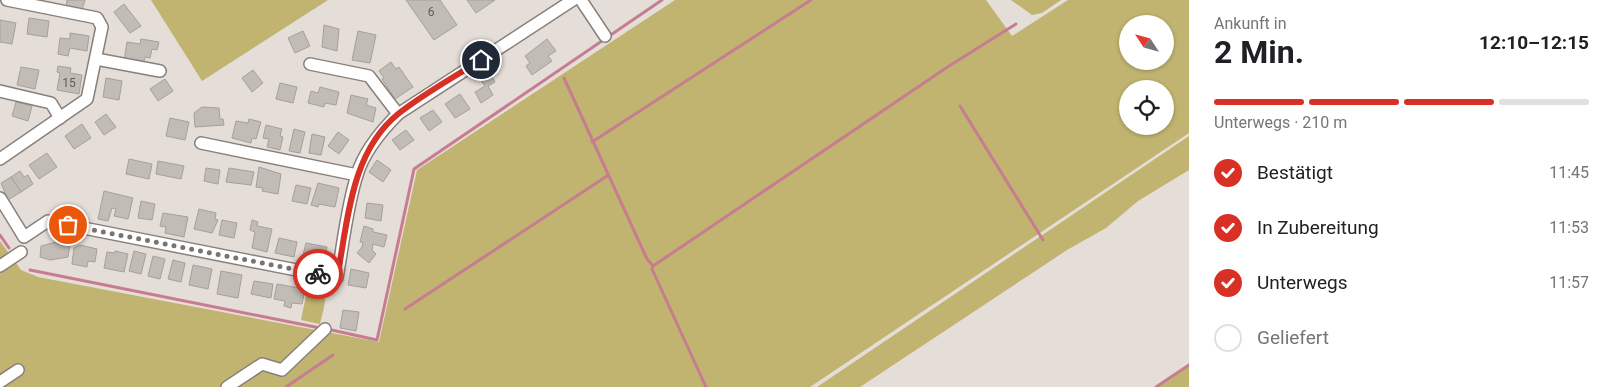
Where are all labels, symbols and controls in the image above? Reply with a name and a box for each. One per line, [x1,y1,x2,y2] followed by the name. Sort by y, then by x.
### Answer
[428,5,435,19] house number: 6
[1214,14,1287,33] text: Ankunft in
[1119,15,1174,70] north arrow
[1119,15,1174,135] map controls
[1479,31,1589,54] text: 12:10–12:15
[1214,33,1304,71] text: 2 Min.
[460,39,502,81] pin
[467,46,495,74] icon: home
[62,76,76,90] house number: 15
[1119,80,1174,135] button: locate
[1214,113,1347,132] text: Unterwegs · 210 m
[1214,159,1242,187] icon: check
[1257,161,1333,184] text: Bestätigt
[1549,163,1589,182] text: 11:45
[47,204,89,246] pin
[54,211,82,239] icon: bag
[1214,214,1242,242] icon: check
[1257,216,1379,239] text: In Zubereitung
[1549,218,1589,237] text: 11:53
[293,249,343,299] courier
[304,260,332,288] icon: bike
[1214,269,1242,297] icon: check
[1257,271,1348,294] text: Unterwegs
[1549,273,1589,292] text: 11:57
[1257,326,1329,349] text: Geliefert

